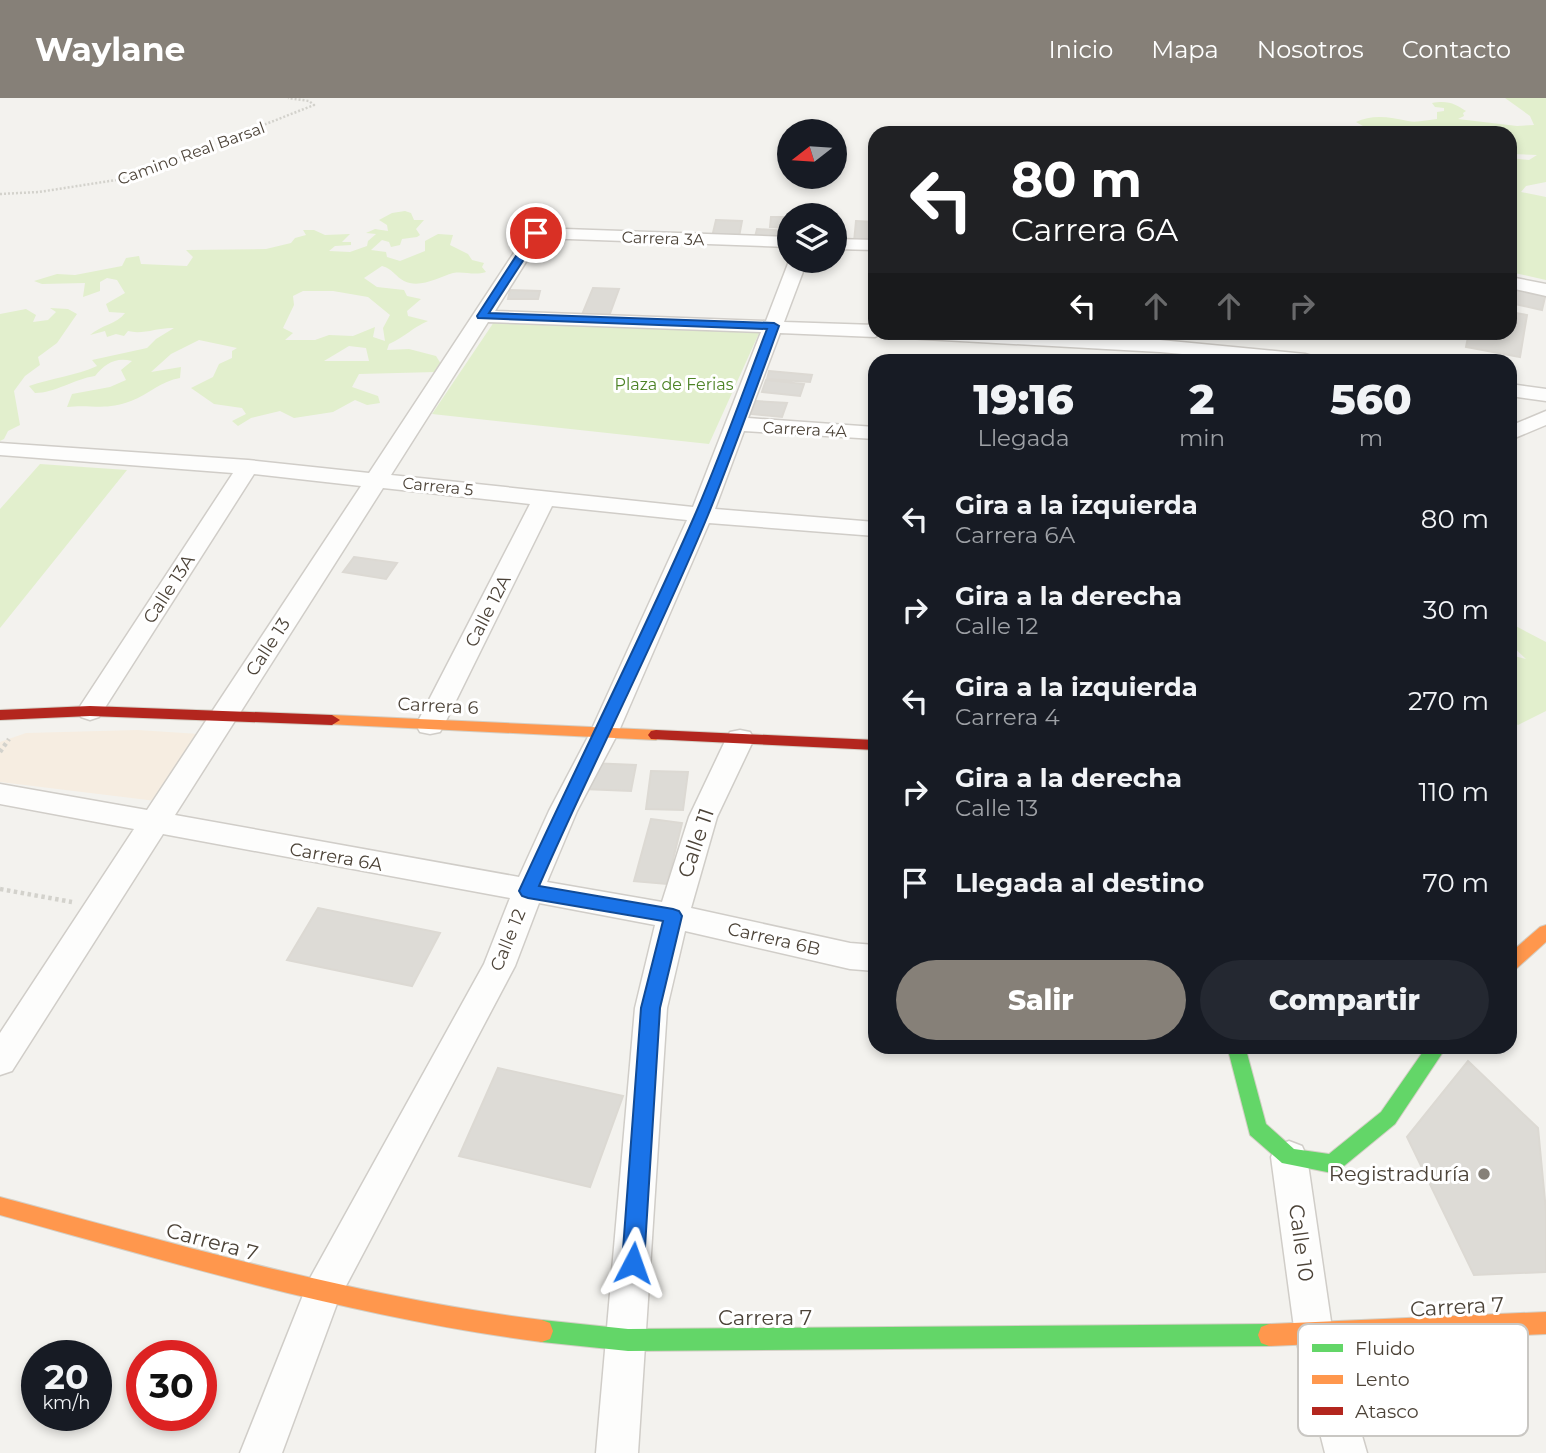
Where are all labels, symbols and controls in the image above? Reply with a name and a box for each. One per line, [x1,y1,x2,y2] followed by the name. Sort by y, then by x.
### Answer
[35,29,185,69] text: Waylane
[1048,35,1113,64] text: Inicio
[1151,35,1219,64] text: Mapa
[1257,35,1364,64] text: Nosotros
[1402,35,1511,64] text: Contacto
[115,118,267,189] street label: Camino Real Barsal
[777,119,847,189] north arrow
[777,119,847,273] map controls
[1011,150,1142,209] text: 80 m
[896,154,987,245] icon: left
[506,203,566,263] pin
[777,203,847,273] button: layers
[1011,210,1178,249] text: Carrera 6A
[517,214,555,252] icon: arrive
[621,228,705,249] street label: Carrera 3A
[1064,287,1102,325] icon: left
[1137,287,1175,325] icon: ahead
[1210,287,1248,325] icon: ahead
[1283,287,1321,325] icon: right
[973,373,1074,425] text: 19:16
[1189,373,1215,425] text: 2
[1330,373,1412,425] text: 560
[614,375,734,394] park label: Plaza de Ferias
[762,418,848,441] street label: Carrera 4A
[977,424,1070,452] text: Llegada
[1179,424,1225,452] text: min
[1359,424,1383,452] text: m
[402,473,474,500] street label: Carrera 5
[955,489,1198,521] text: Gira a la izquierda
[896,500,934,538] icon: left
[1421,503,1489,535] text: 80 m
[955,521,1075,549] text: Carrera 6A
[139,550,200,628] street label: Calle 13A
[460,571,516,651] street label: Calle 12A
[955,580,1182,612] text: Gira a la derecha
[896,591,934,629] icon: right
[1423,594,1489,626] text: 30 m
[955,612,1038,640] text: Calle 12
[241,614,295,680] street label: Calle 13
[955,671,1198,703] text: Gira a la izquierda
[896,682,934,720] icon: left
[1408,685,1489,717] text: 270 m
[397,693,479,719] street label: Carrera 6
[955,703,1060,731] text: Carrera 4
[955,762,1182,794] text: Gira a la derecha
[896,773,934,811] icon: right
[1419,776,1489,808] text: 110 m
[955,794,1038,822] text: Calle 13
[672,805,719,881] street label: Calle 11
[288,838,384,876] street label: Carrera 6A
[896,864,934,902] icon: arrive
[955,867,1204,899] text: Llegada al destino
[1423,867,1489,899] text: 70 m
[486,906,530,974] street label: Calle 12
[725,918,823,960] street label: Carrera 6B
[896,960,1186,1040] button: Salir
[1200,960,1489,1040] button: Compartir
[1329,1161,1470,1186] place label: Registraduría
[1476,1166,1492,1182] marker: Registraduría
[1284,1203,1319,1283] street label: Calle 10
[163,1217,261,1266] street label: Carrera 7
[596,1226,670,1300] position arrow
[1409,1292,1505,1321] street label: Carrera 7
[718,1305,812,1330] street label: Carrera 7
[1298,1324,1528,1436] legend
[1355,1337,1415,1360] text: Fluido
[126,1340,217,1431] speed limit sign: 30
[44,1355,89,1398] text: 20
[1355,1368,1410,1391] text: Lento
[42,1392,91,1414] text: km/h
[1355,1400,1419,1423] text: Atasco

